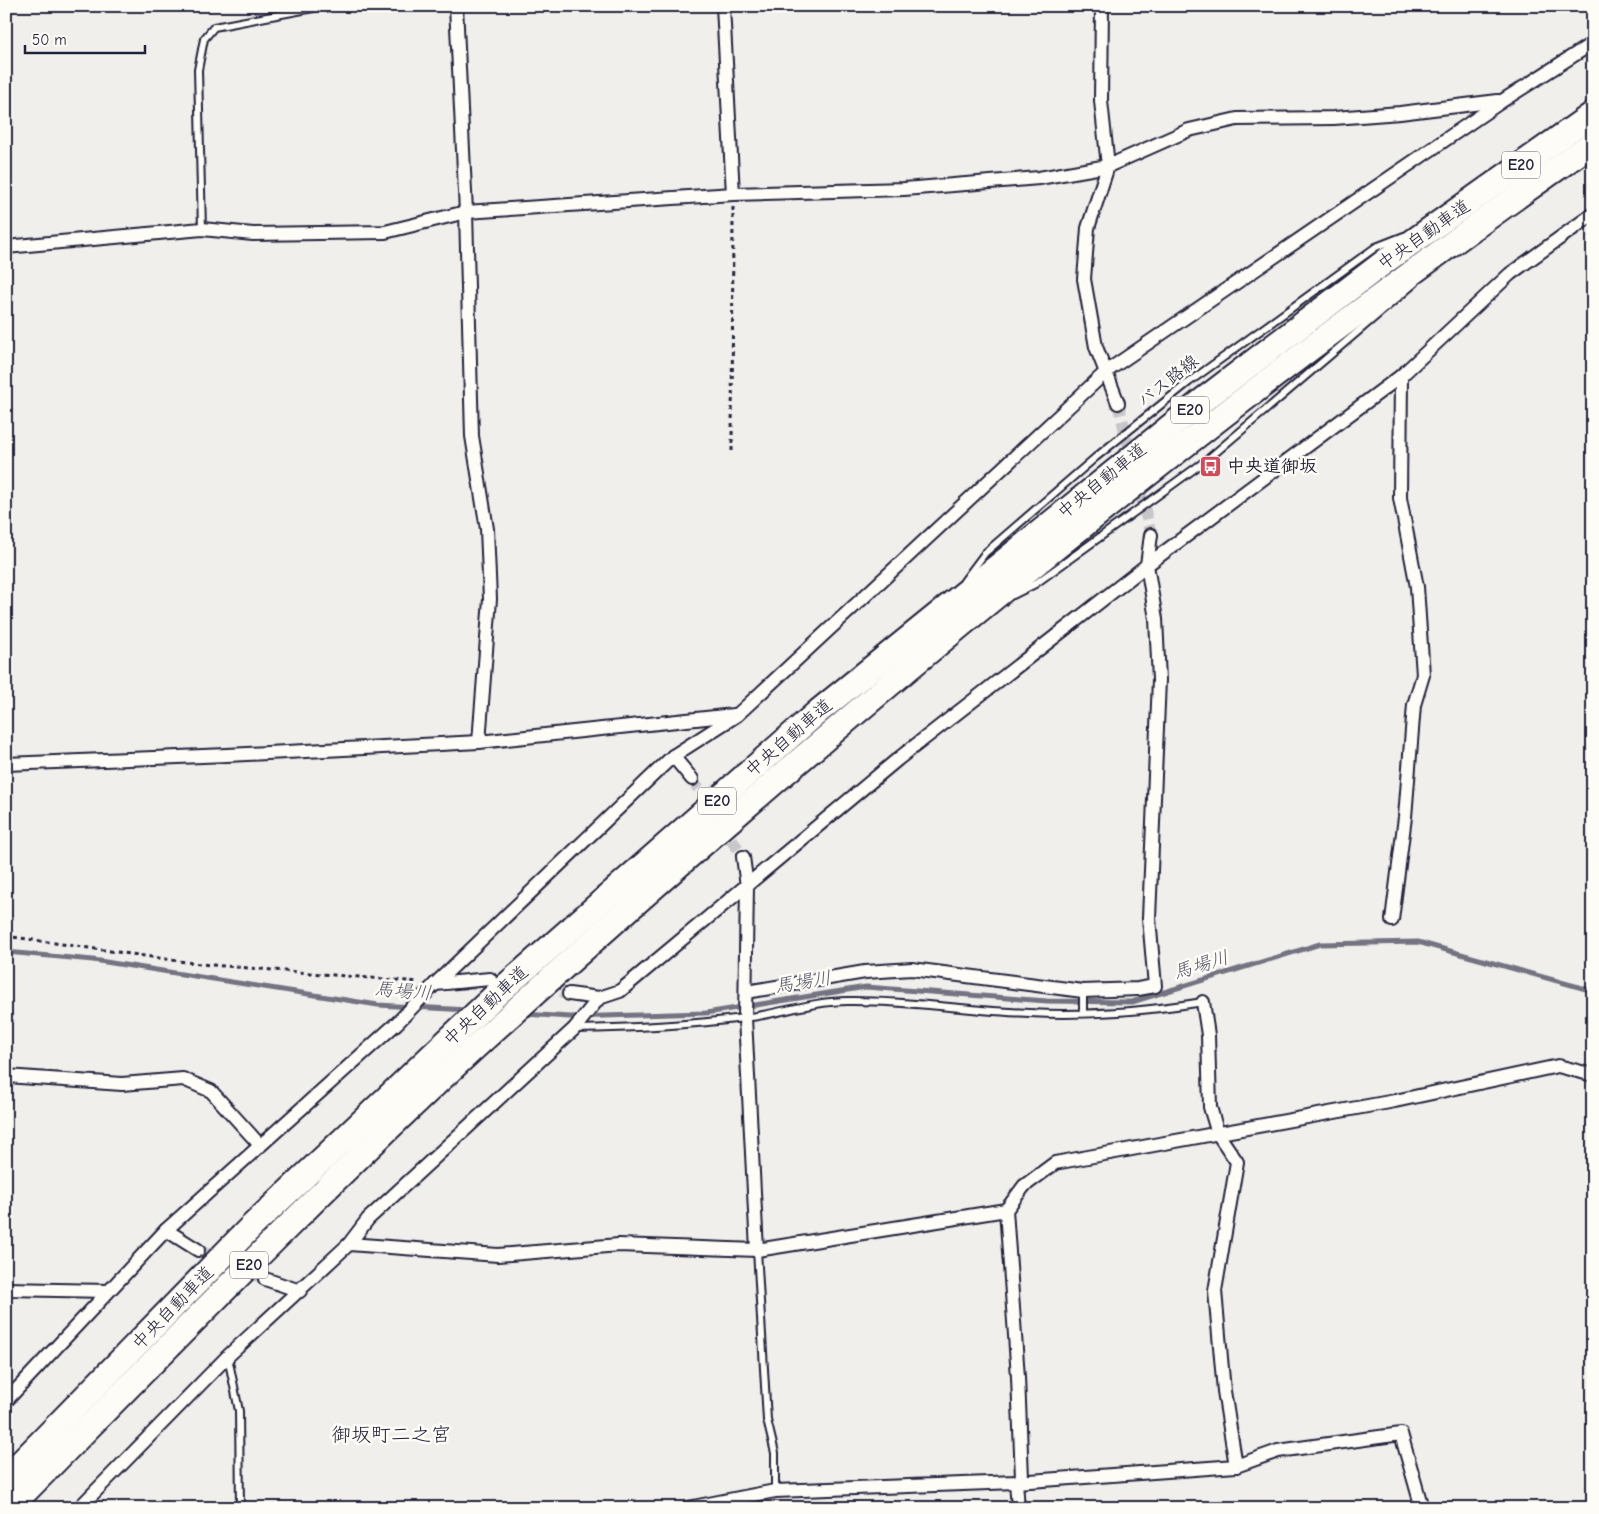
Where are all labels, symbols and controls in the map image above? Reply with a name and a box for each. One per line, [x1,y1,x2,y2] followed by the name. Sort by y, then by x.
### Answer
[25,22,145,54] scale bar
[32,31,67,49] text: 50 m
[1502,152,1540,178] road number: E20
[1374,195,1474,275] street label: 中央自動車道
[1133,351,1203,411] street label: バス路線
[1171,396,1209,424] road number: E20
[1053,439,1151,523] street label: 中央自動車道
[1199,454,1223,478] bus stop icon: 中央道御坂
[1227,456,1317,477] place label: 中央道御坂
[741,695,837,781] street label: 中央自動車道
[698,788,736,814] road number: E20
[1171,946,1231,984] water label: 馬場川
[439,961,533,1051] street label: 中央自動車道
[773,967,833,997] water label: 馬場川
[374,978,432,1004] water label: 馬場川
[230,1252,268,1278] road number: E20
[128,1262,218,1354] street label: 中央自動車道
[331,1423,451,1446] district label: 御坂町二之宮

